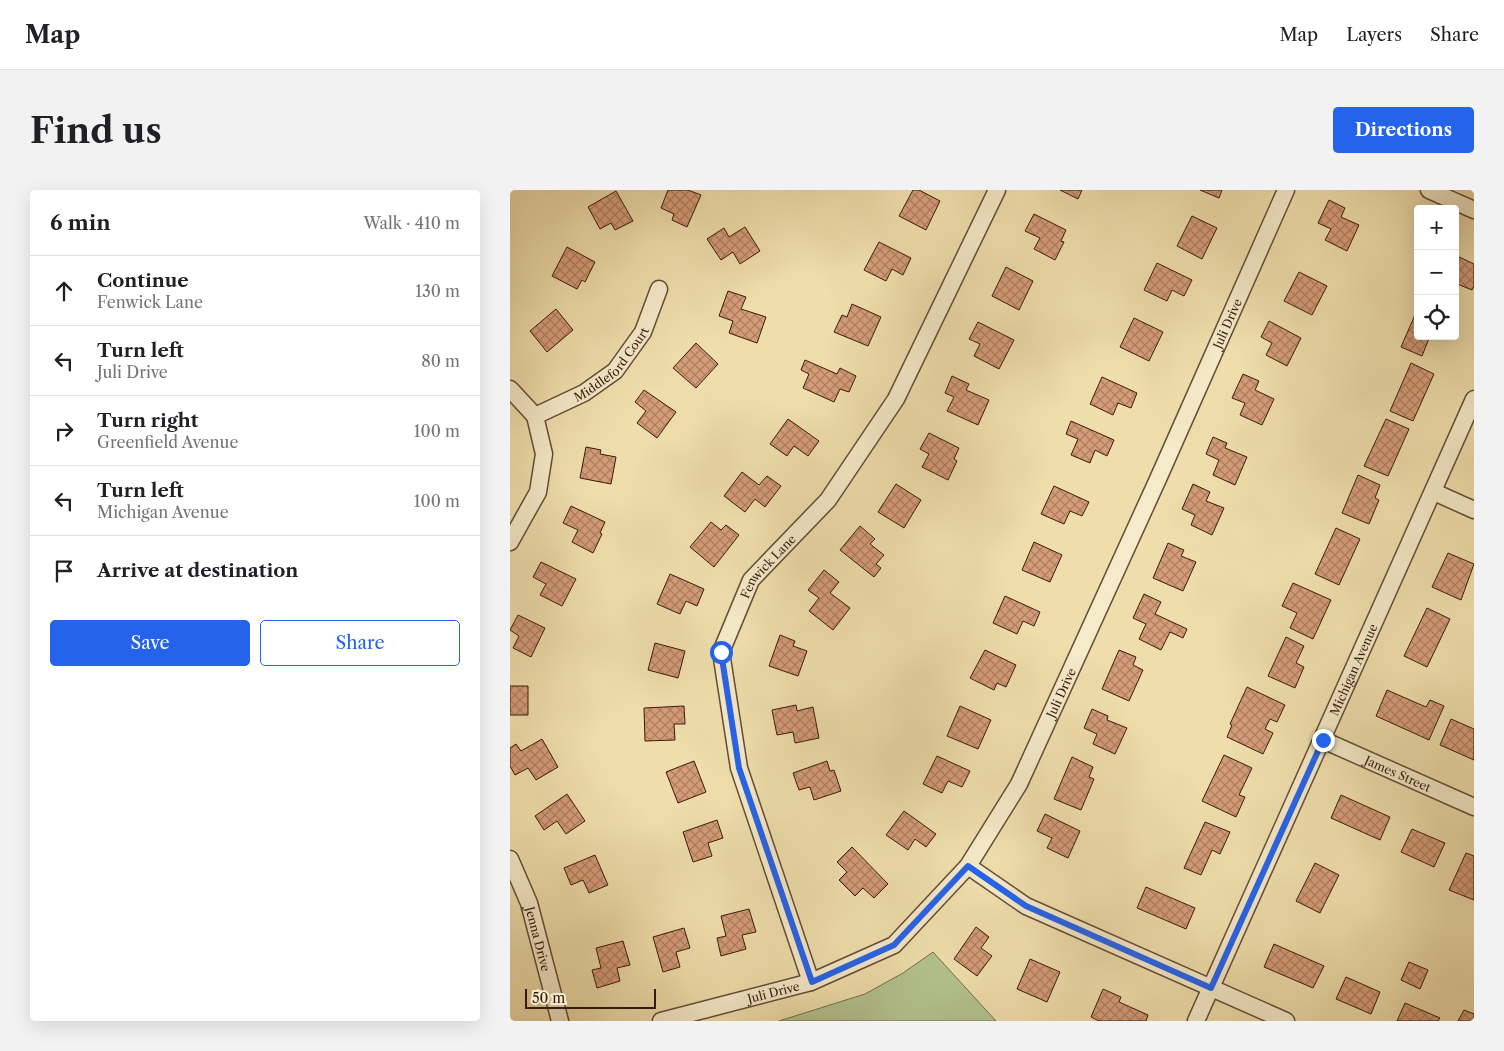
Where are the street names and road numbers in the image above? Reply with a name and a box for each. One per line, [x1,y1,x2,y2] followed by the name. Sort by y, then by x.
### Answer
[1208,296,1245,353] street label: Juli Drive
[571,325,652,404] street label: Middleford Court
[737,531,799,600] street label: Fenwick Lane
[1326,621,1380,718] street label: Michigan Avenue
[1042,665,1079,722] street label: Juli Drive
[1361,751,1434,795] street label: James Street
[522,903,554,973] street label: Jenna Drive
[744,978,801,1006] street label: Juli Drive

